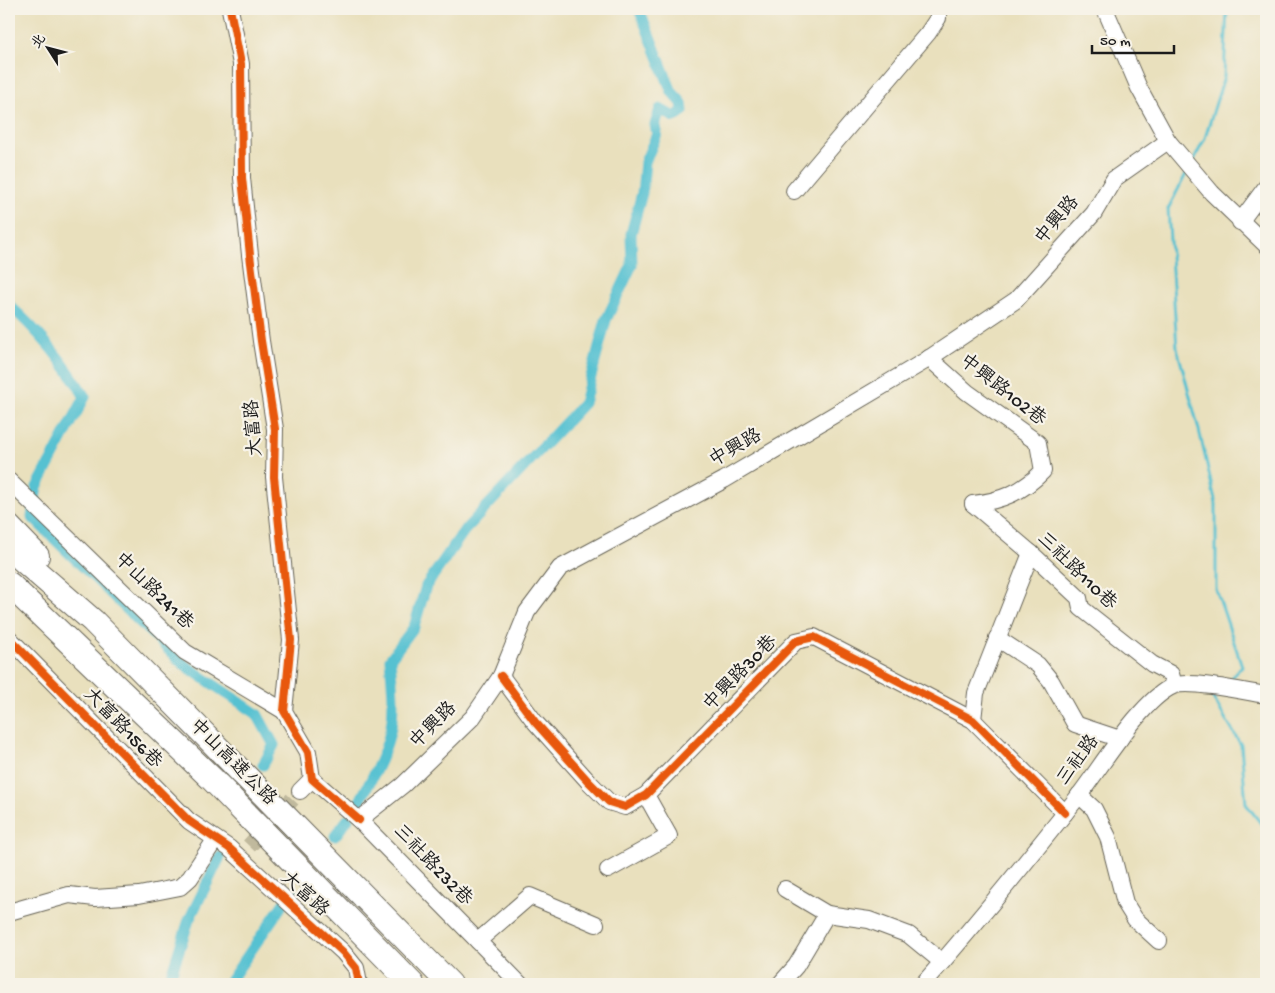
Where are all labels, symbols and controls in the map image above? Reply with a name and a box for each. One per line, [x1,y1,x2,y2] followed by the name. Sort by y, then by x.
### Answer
[22,22,72,72] north arrow
[1092,22,1175,54] scale bar
[29,31,50,52] text: 北
[1100,33,1131,51] text: 50 m
[1030,191,1085,250] street label: 中興路
[954,349,1051,432] street label: 中興路102巷
[241,399,268,457] street label: 大富路
[705,424,766,473] street label: 中興路
[1031,528,1121,616] street label: 三社路110巷
[108,548,198,636] street label: 中山路241巷
[698,631,783,717] street label: 中興路30巷
[78,683,167,774] street label: 大富路156巷
[405,697,462,754] street label: 中興路
[184,714,281,811] street label: 中山高速公路
[1052,731,1105,791] street label: 三社路
[387,820,477,912] street label: 三社路232巷
[275,867,334,923] street label: 大富路

